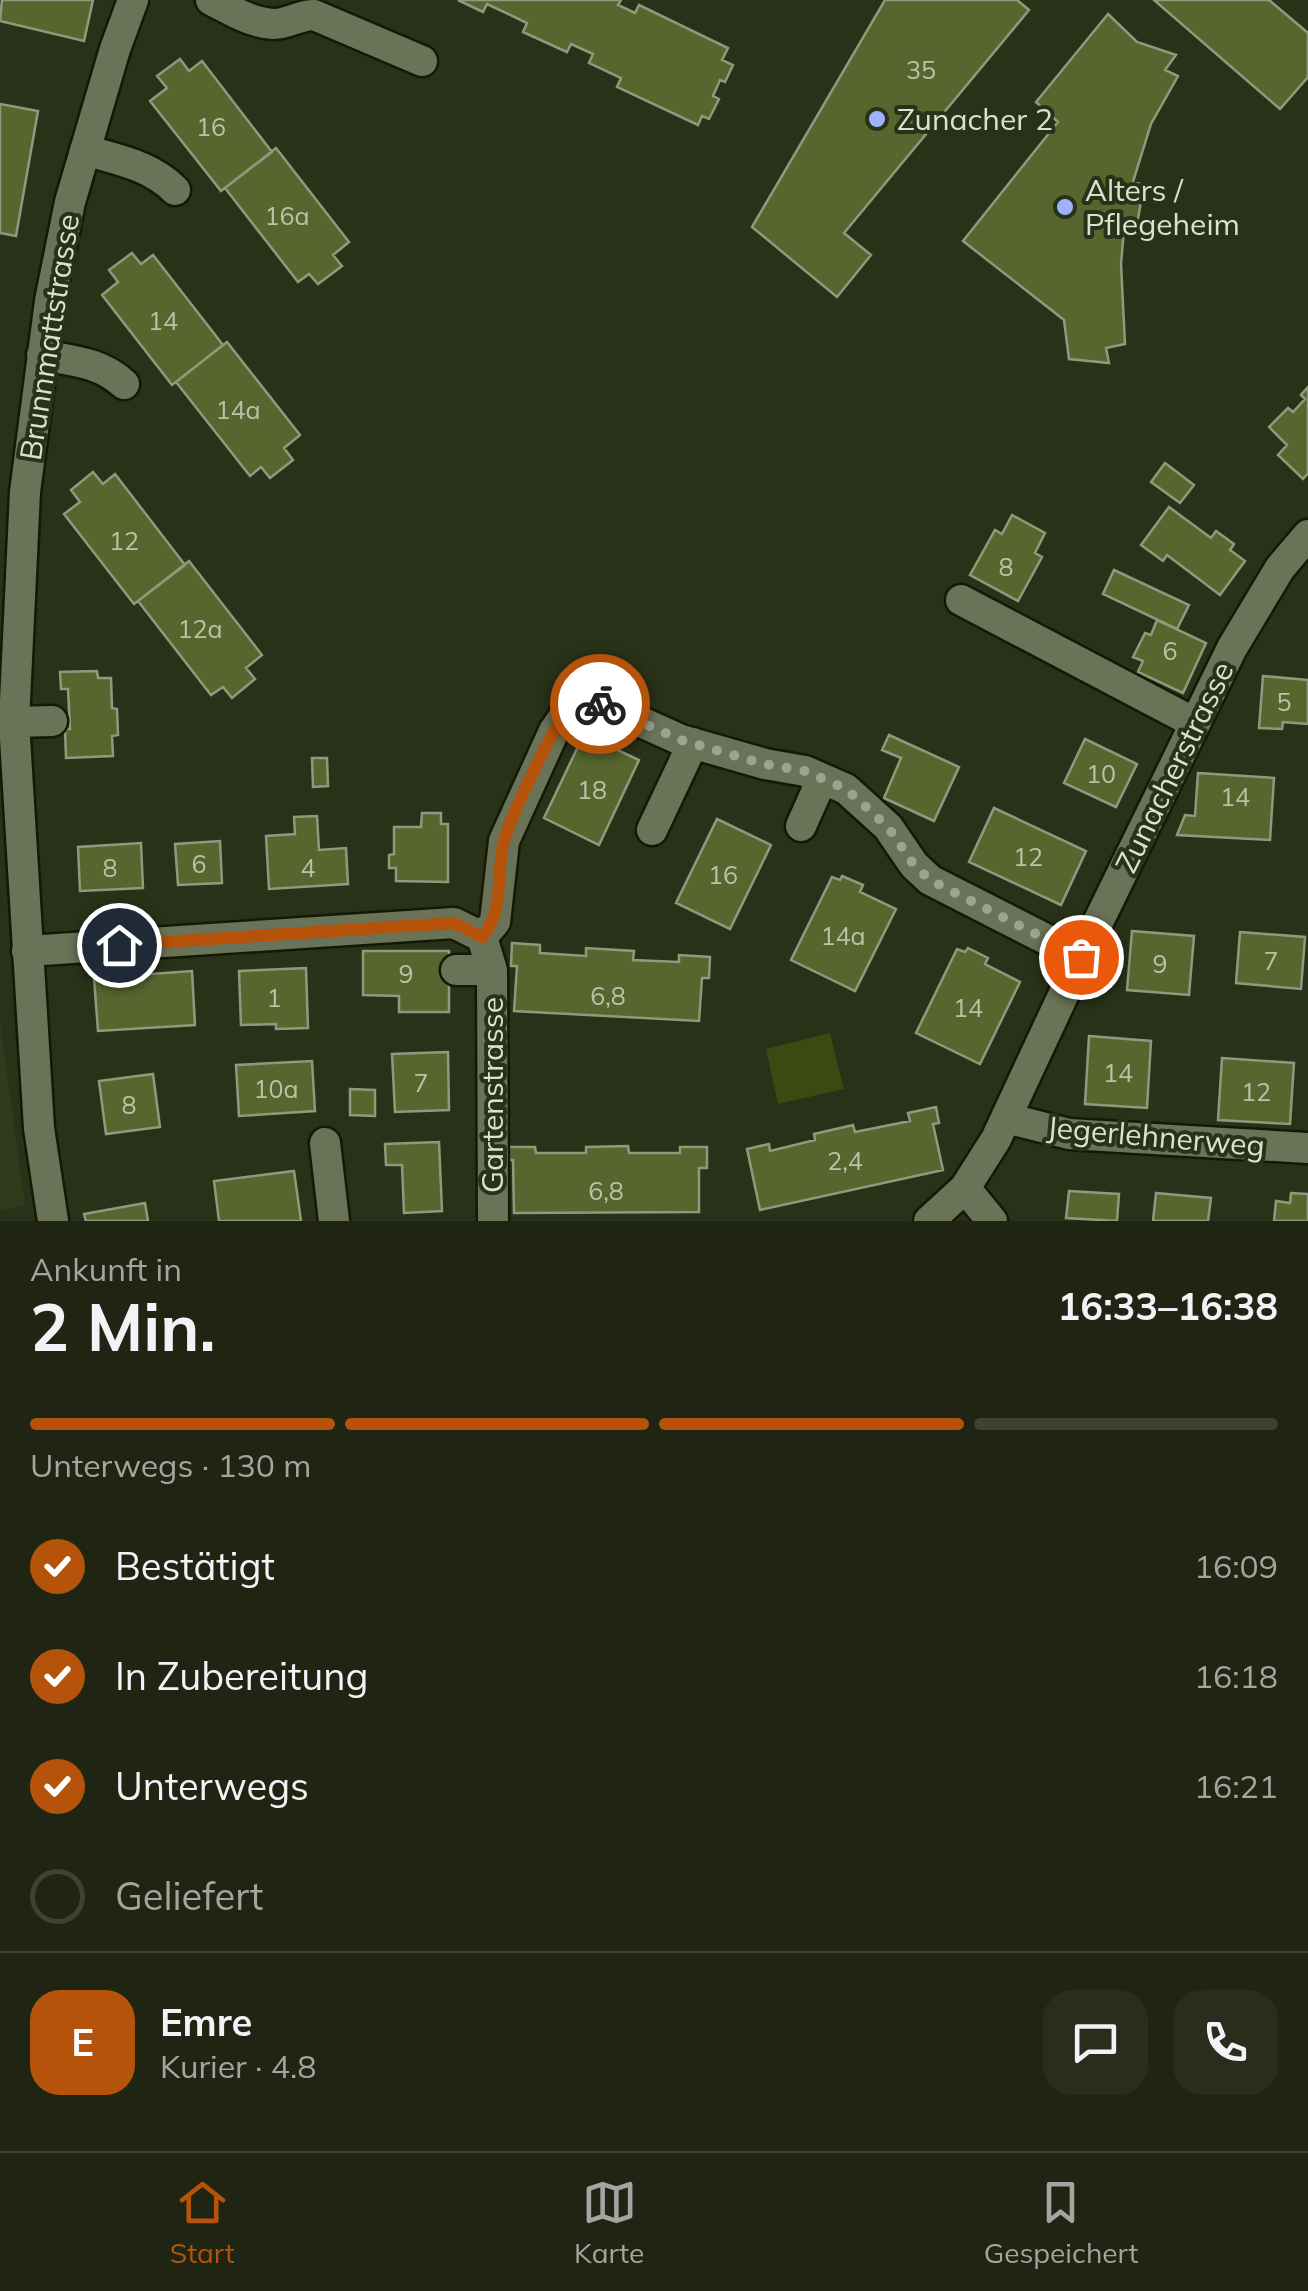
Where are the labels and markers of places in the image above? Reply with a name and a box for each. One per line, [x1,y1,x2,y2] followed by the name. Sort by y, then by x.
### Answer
[897,100,1053,138] place label: Zunacher 2
[866,108,888,130] marker: Zunacher 2
[1085,171,1240,243] place label: Alters / Pflegeheim
[1054,196,1076,218] marker: Alters / Pflegeheim
[77,903,162,988] pin
[1039,915,1124,1000] pin

